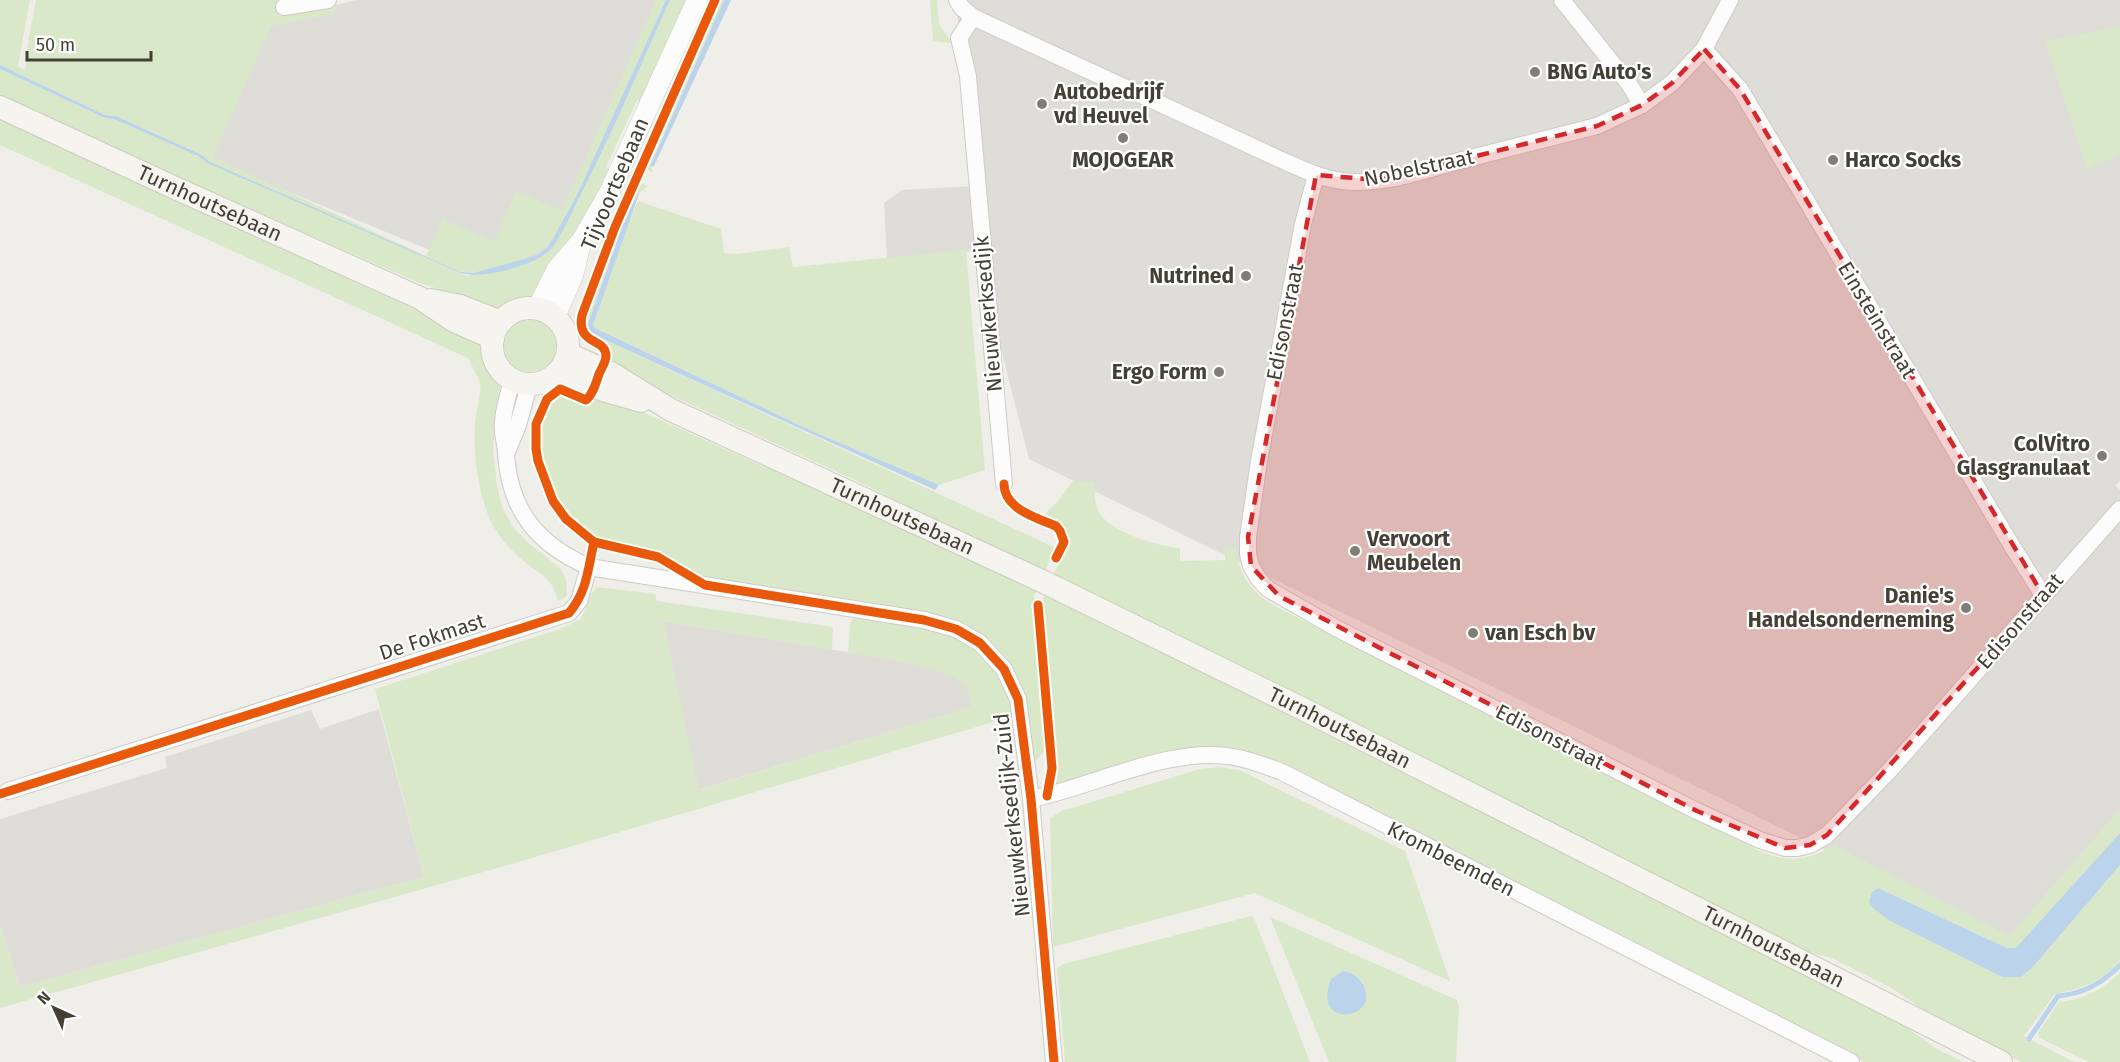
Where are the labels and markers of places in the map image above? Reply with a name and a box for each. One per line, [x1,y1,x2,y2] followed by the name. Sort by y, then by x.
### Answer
[1547,59,1652,85] place label: BNG Auto's
[1528,65,1542,79] marker: BNG Auto's
[1053,79,1165,129] place label: Autobedrijf vd Heuvel
[1035,97,1049,111] marker: Autobedrijf vd Heuvel
[1116,131,1130,145] marker: MOJOGEAR
[1072,147,1175,173] place label: MOJOGEAR
[1845,147,1961,173] place label: Harco Socks
[1826,153,1840,167] marker: Harco Socks
[1149,263,1234,289] place label: Nutrined
[1239,269,1253,283] marker: Nutrined
[1112,359,1207,385] place label: Ergo Form
[1212,365,1226,379] marker: Ergo Form
[1957,431,2091,481] place label: ColVitro Glasgranulaat
[2095,449,2109,463] marker: ColVitro Glasgranulaat
[1366,526,1461,576] place label: Vervoort Meubelen
[1348,544,1362,558] marker: Vervoort Meubelen
[1748,583,1954,633] place label: Danie's Handelsonderneming
[1959,601,1973,615] marker: Danie's Handelsonderneming
[1484,620,1596,646] place label: van Esch bv
[1466,626,1480,640] marker: van Esch bv

